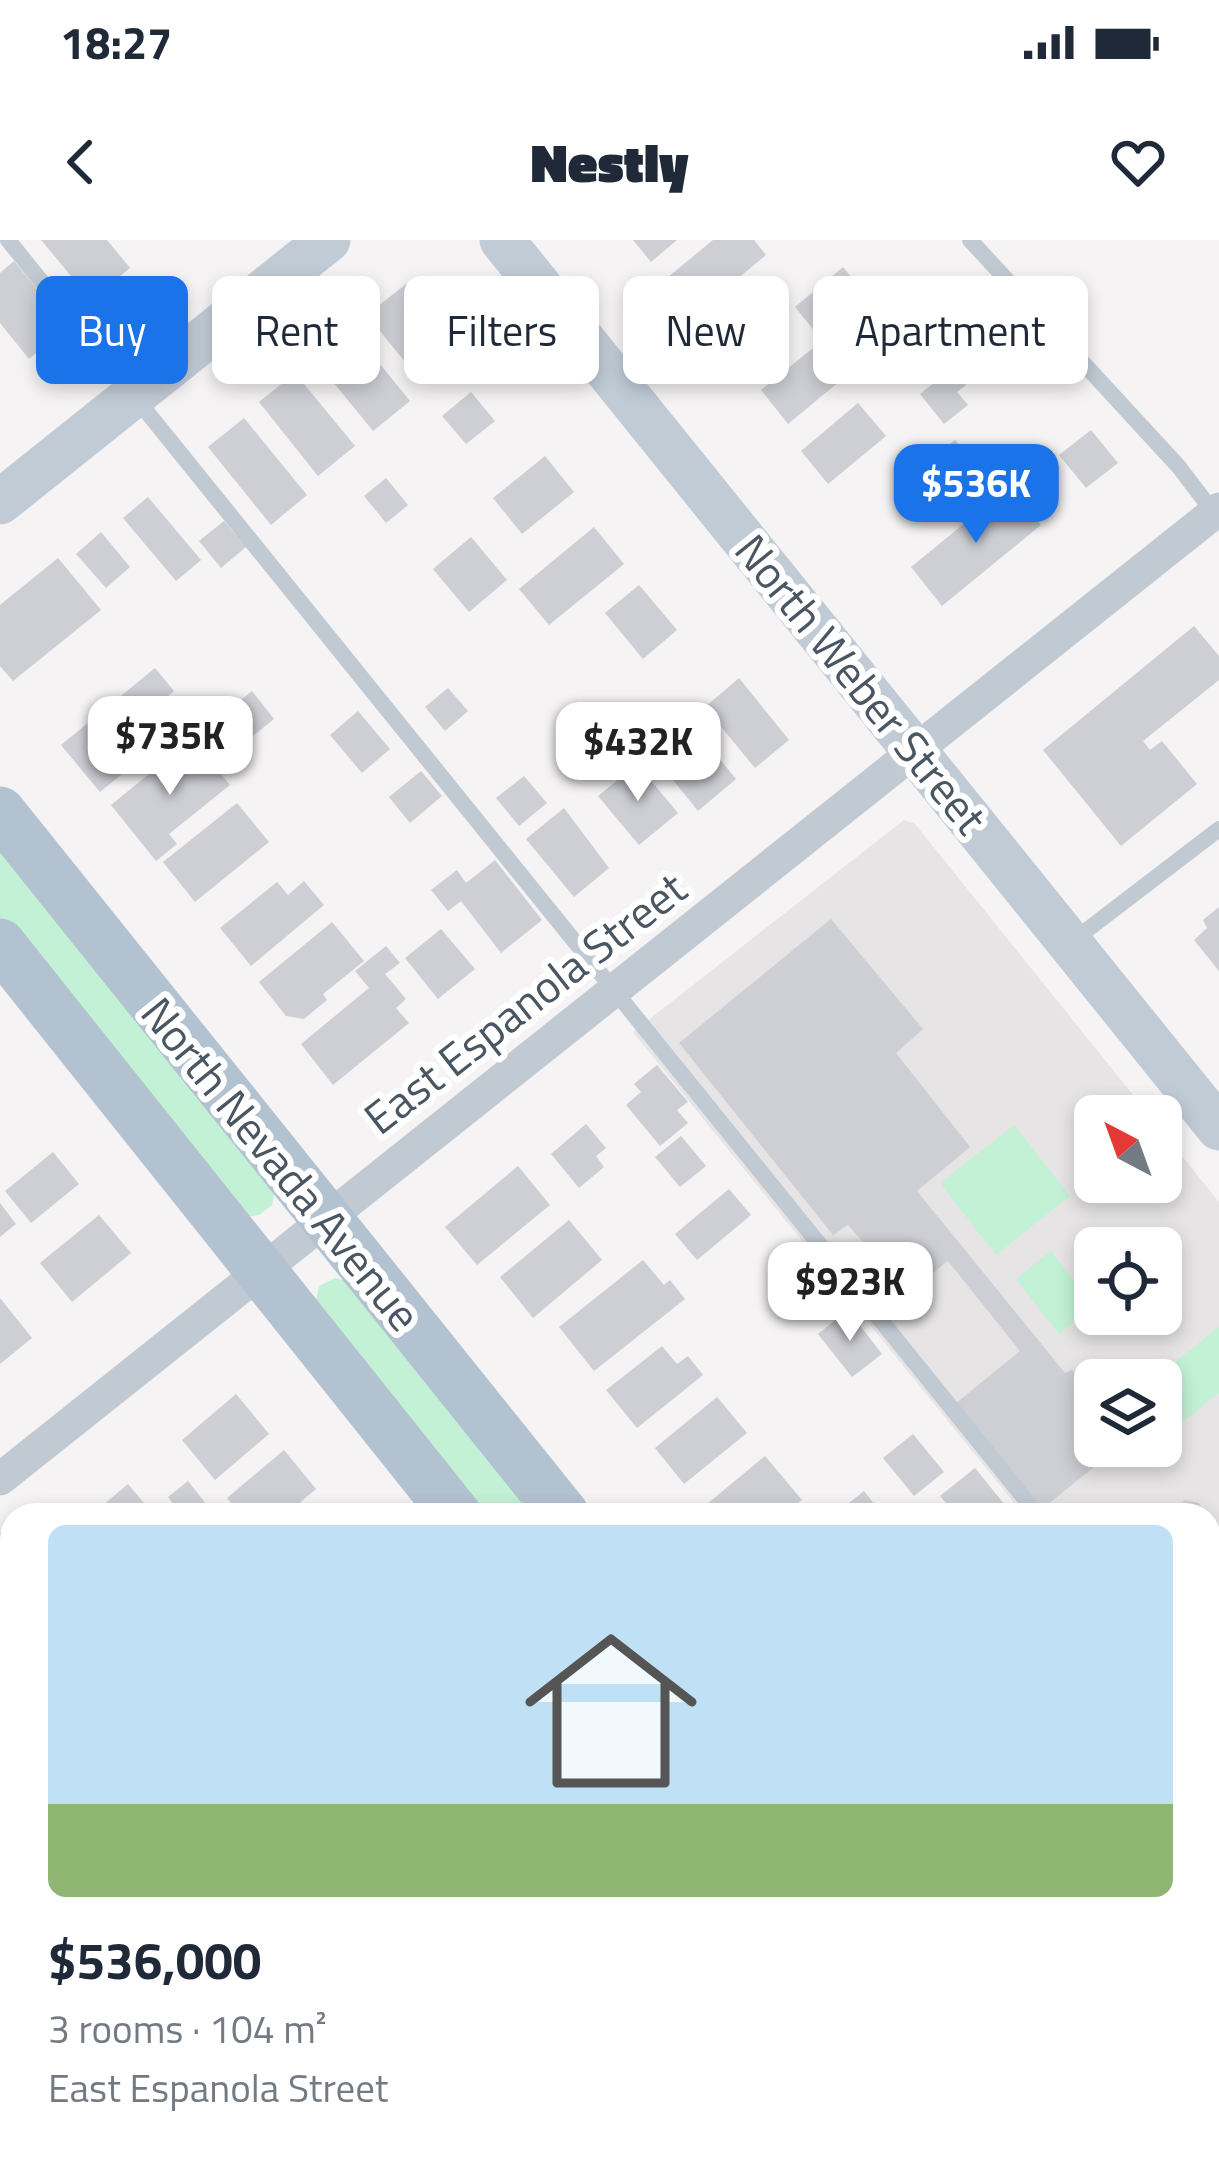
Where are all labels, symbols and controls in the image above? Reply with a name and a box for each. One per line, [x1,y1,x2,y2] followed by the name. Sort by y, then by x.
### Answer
[60,8,172,76] text: 18:27
[530,121,689,203] text: Nestly
[48,129,114,195] icon: back
[1105,129,1171,195] icon: heart
[36,276,188,384] chip: Buy
[212,276,380,384] chip: Rent
[404,276,599,384] chip: Filters
[623,276,789,384] chip: New
[813,276,1088,384] chip: Apartment
[892,444,1060,546] pin: $536K
[921,453,1031,512] text: $536K
[719,519,1004,848] street label: North Weber Street
[86,696,254,798] pin: $735K
[554,702,722,804] pin: $432K
[115,705,225,764] text: $735K
[583,711,693,770] text: $432K
[349,854,700,1150] street label: East Espanola Street
[125,982,438,1345] street label: North Nevada Avenue
[1074,1095,1182,1203] north arrow
[1074,1095,1182,1467] map controls
[1074,1227,1182,1335] button: locate
[766,1242,934,1344] pin: $923K
[795,1251,905,1310] text: $923K
[1074,1359,1182,1467] button: layers
[503,1603,719,1819] icon: home
[48,1921,261,1999] text: $536,000
[48,1999,327,2058] text: 3 rooms · 104 m²
[48,2058,389,2117] text: East Espanola Street

